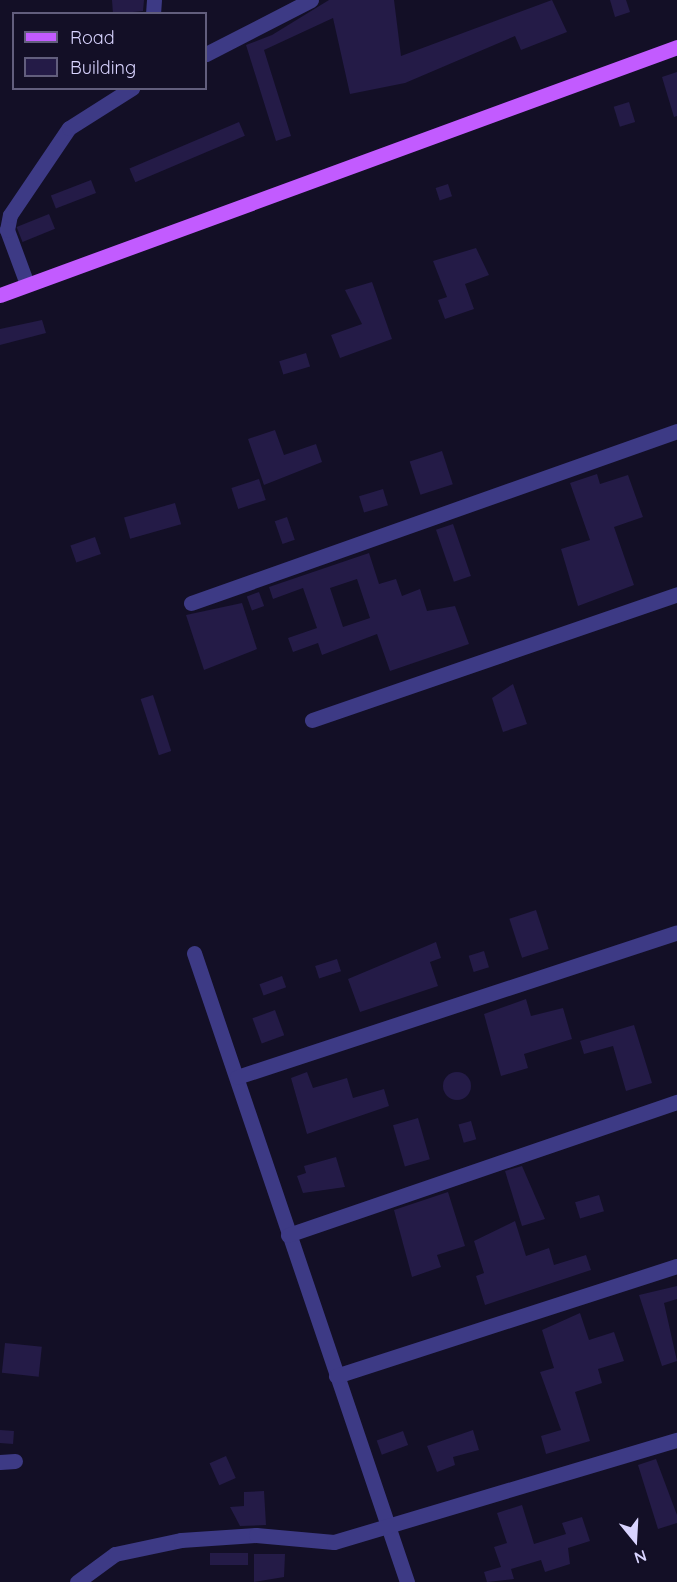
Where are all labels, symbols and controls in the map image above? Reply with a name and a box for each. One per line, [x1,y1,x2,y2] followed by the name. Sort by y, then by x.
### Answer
[12,12,207,90] legend
[70,26,115,49] text: Road
[70,56,136,79] text: Building
[605,1510,665,1570] north arrow
[632,1546,649,1568] text: N

